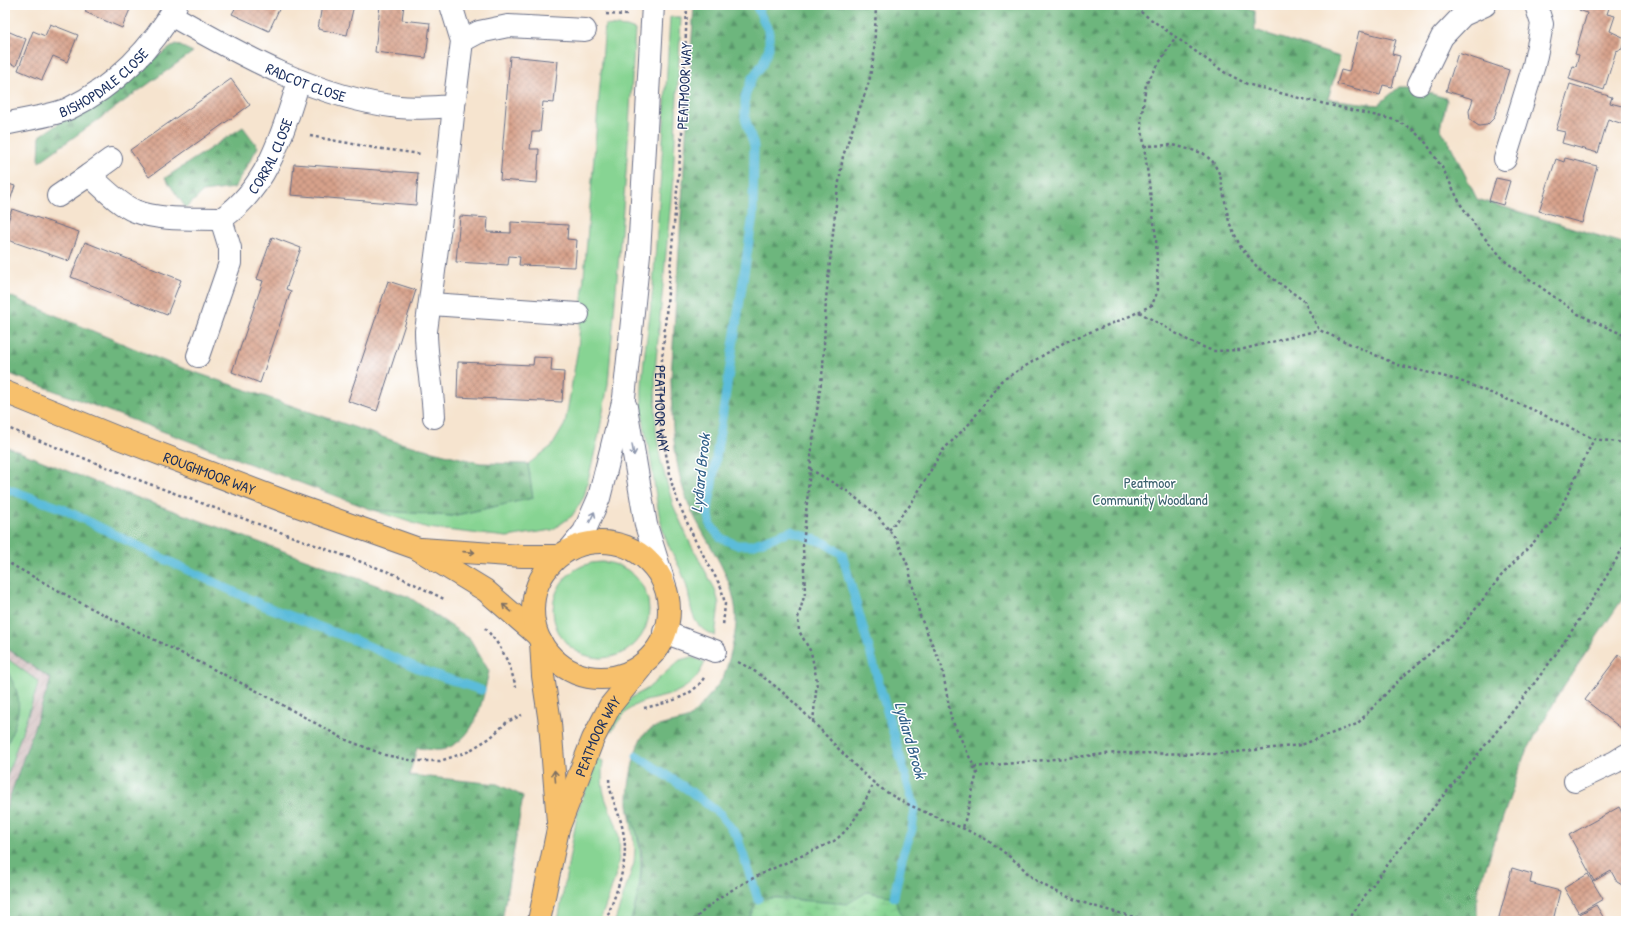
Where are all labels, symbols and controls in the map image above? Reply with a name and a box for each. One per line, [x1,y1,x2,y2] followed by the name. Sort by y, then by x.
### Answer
[671,42,697,130] street label: PEATMOOR WAY
[56,43,153,122] street label: BISHOPDALE CLOSE
[263,57,349,107] street label: RADCOT CLOSE
[242,115,297,198] street label: CORRAL CLOSE
[650,364,676,455] street label: PEATMOOR WAY
[685,431,715,513] water label: Lydiard Brook
[629,443,637,456] one-way arrow
[161,446,259,500] street label: ROUGHMOOR WAY
[1092,472,1208,510] park label: Peatmoor Community Woodland
[589,511,596,523] one-way arrow
[462,549,475,556] one-way arrow
[502,603,513,612] one-way arrow
[569,691,625,779] street label: PEATMOOR WAY
[890,699,933,782] water label: Lydiard Brook
[552,770,559,783] one-way arrow

